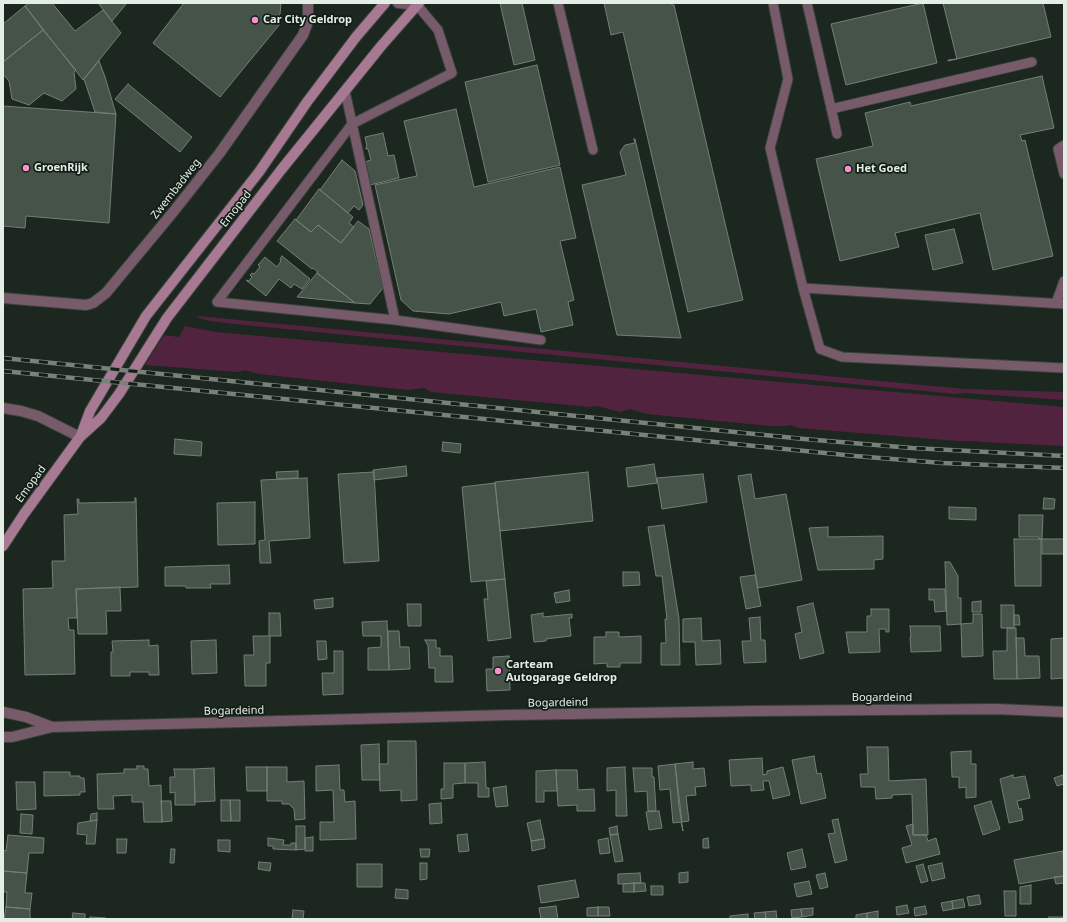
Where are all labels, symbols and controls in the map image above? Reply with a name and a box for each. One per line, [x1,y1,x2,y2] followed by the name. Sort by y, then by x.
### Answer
[263,13,352,27] place label: Car City Geldrop
[250,15,260,25] marker: Car City Geldrop
[148,156,204,222] street label: Zwembadweg
[34,161,88,175] place label: GroenRijk
[856,162,907,176] place label: Het Goed
[21,163,31,173] marker: GroenRijk
[843,164,853,174] marker: Het Goed
[218,188,254,230] street label: Emopad
[13,463,49,505] street label: Emopad
[506,658,617,684] place label: Carteam Autogarage Geldrop
[493,666,503,676] marker: Carteam Autogarage Geldrop
[852,691,912,705] street label: Bogardeind
[528,696,588,710] street label: Bogardeind
[204,704,264,718] street label: Bogardeind

